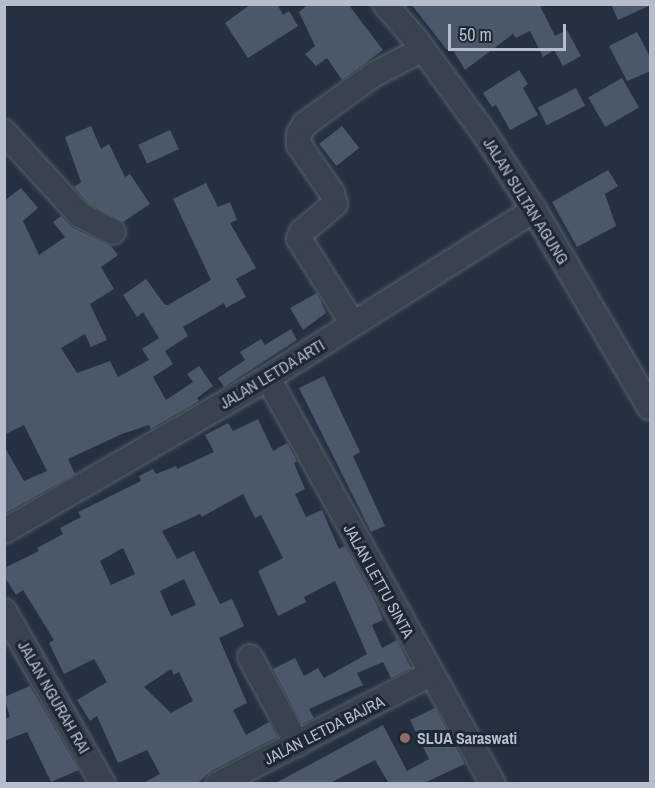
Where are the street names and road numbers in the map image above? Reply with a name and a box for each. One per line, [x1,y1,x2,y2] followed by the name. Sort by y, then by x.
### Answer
[479,134,573,268] street label: JALAN SULTAN AGUNG
[216,335,328,413] street label: JALAN LETDA ARTI
[340,521,418,641] street label: JALAN LETTU SINTA
[14,637,94,757] street label: JALAN NGURAH RAI
[261,691,387,769] street label: JALAN LETDA BAJRA

